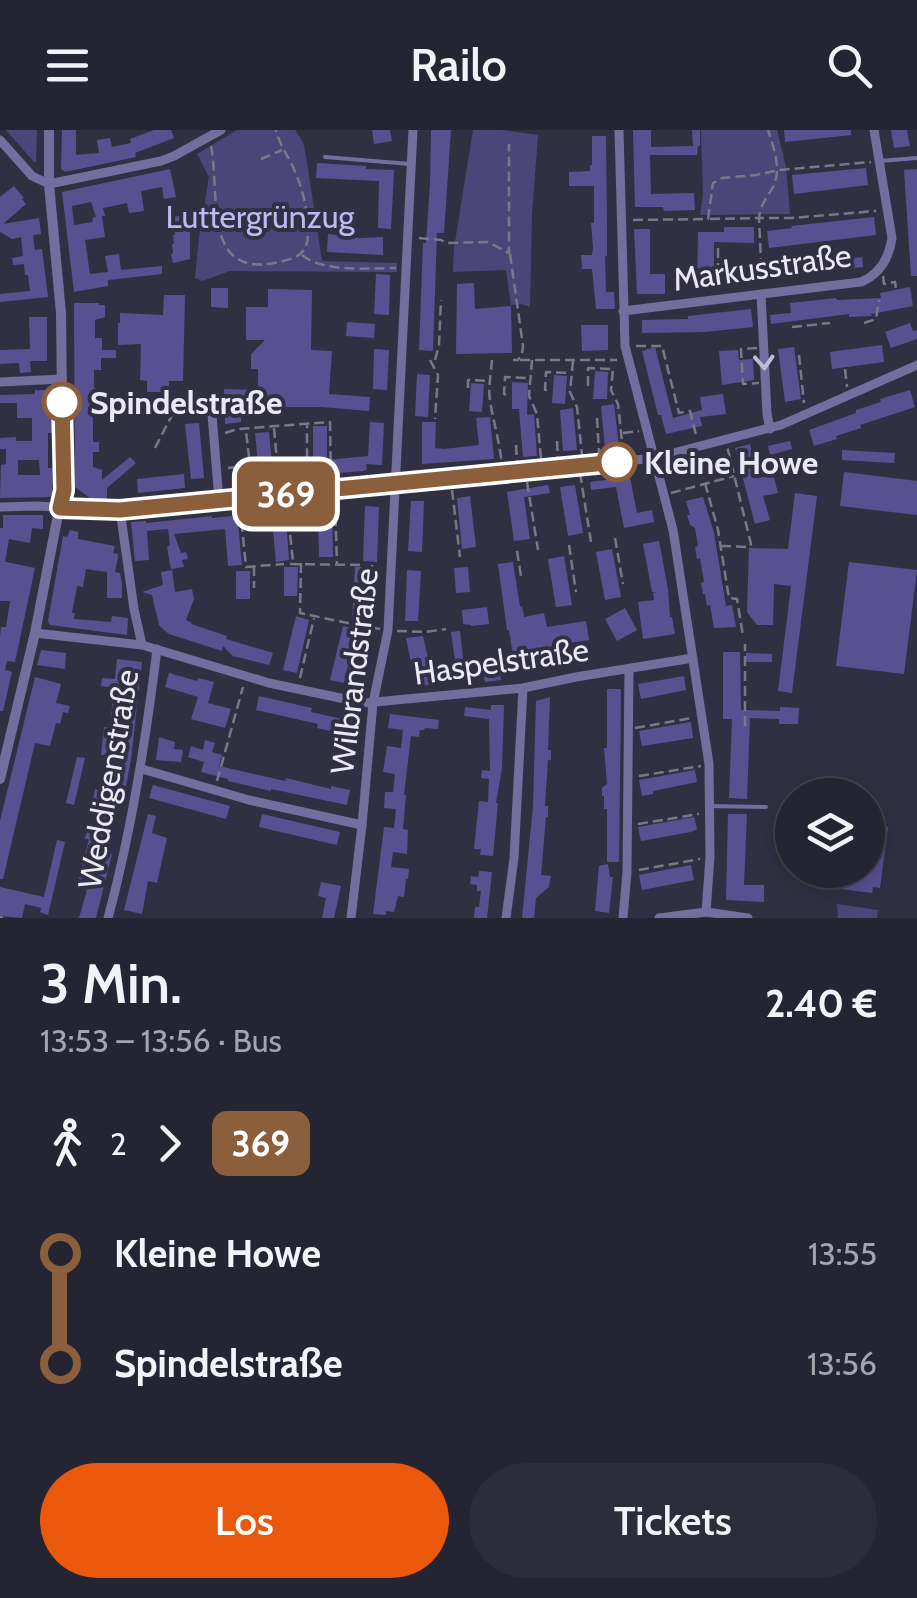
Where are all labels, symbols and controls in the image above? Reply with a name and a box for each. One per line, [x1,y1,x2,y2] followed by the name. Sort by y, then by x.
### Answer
[40,38,95,93] icon: menu
[410,38,507,92] text: Railo
[822,38,877,93] icon: search
[166,197,355,236] park label: Luttergrünzug
[670,235,854,299] street label: Markusstraße
[753,354,774,370] one-way arrow
[43,383,81,421] marker: Spindelstraße
[90,383,282,422] place label: Spindelstraße
[598,443,636,481] marker: Kleine Howe
[644,443,818,482] place label: Kleine Howe
[228,462,344,526] line badge: 369
[257,473,315,516] text: 369
[322,566,386,776] street label: Wilbrandstraße
[411,629,591,693] street label: Haspelstraße
[70,666,146,892] street label: Weddigenstraße
[775,778,885,888] map controls
[775,778,885,888] button: layers
[40,950,182,1017] text: 3 Min.
[765,980,877,1027] text: 2.40 €
[40,1021,282,1060] text: 13:53 – 13:56 · Bus
[40,1116,95,1171] icon: walk
[142,1116,197,1171] icon: forward
[232,1122,290,1165] text: 369
[110,1124,127,1163] text: 2
[114,1230,321,1277] text: Kleine Howe
[808,1234,877,1273] text: 13:55
[114,1340,343,1387] text: Spindelstraße
[807,1344,877,1383] text: 13:56
[40,1463,449,1578] button: Los
[469,1463,877,1578] button: Tickets

